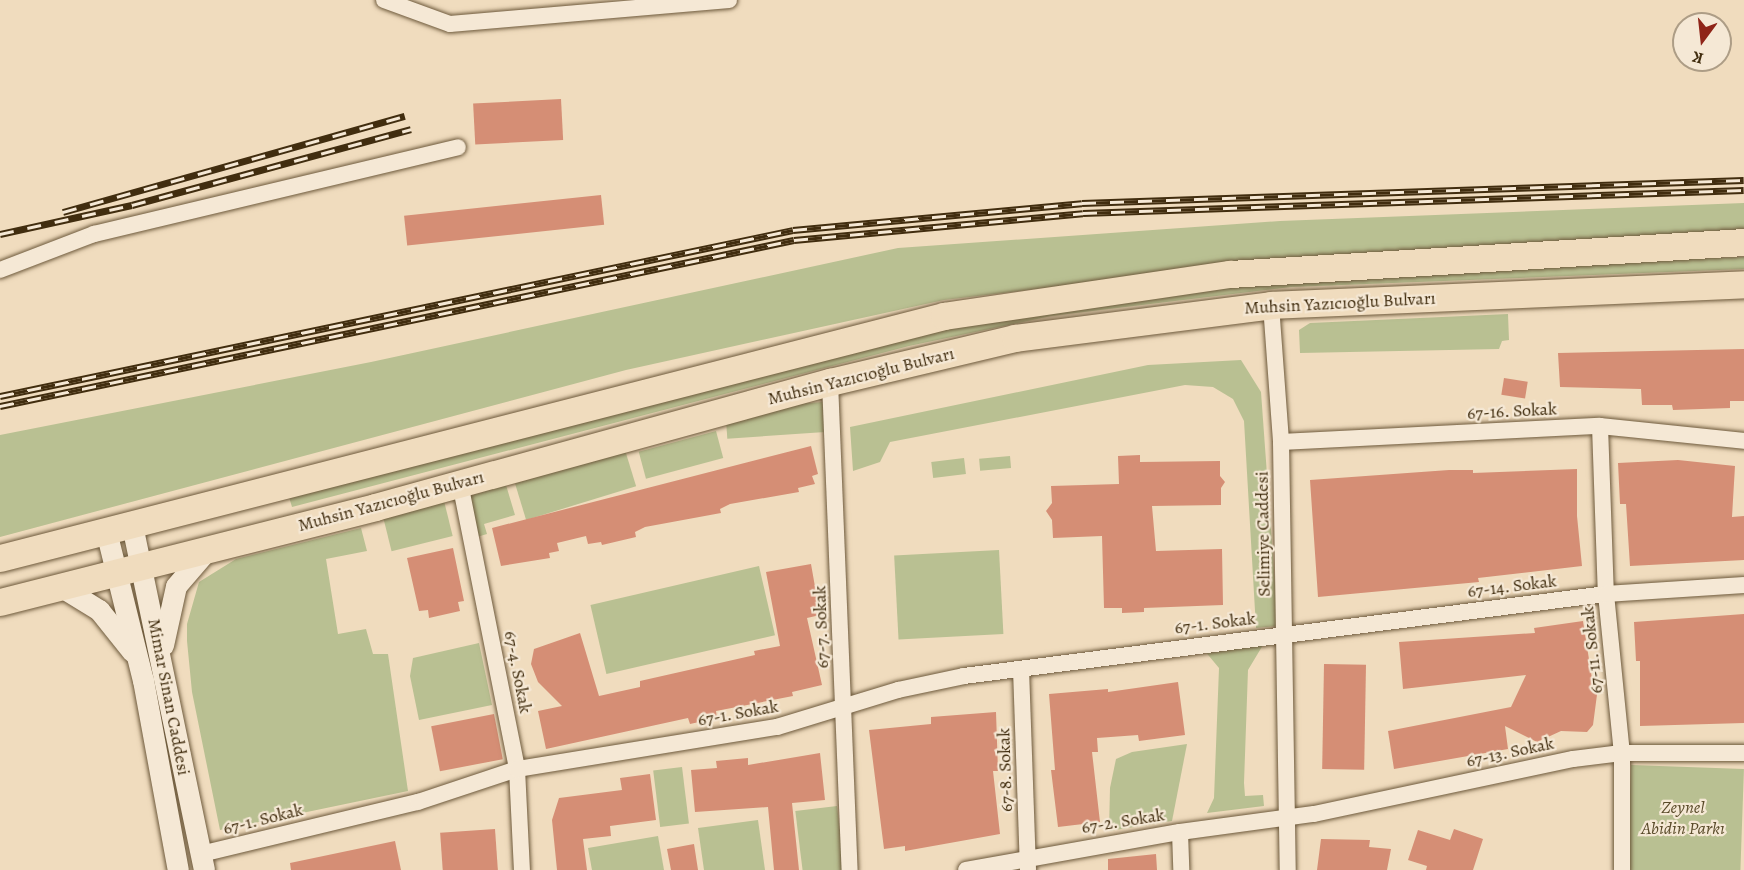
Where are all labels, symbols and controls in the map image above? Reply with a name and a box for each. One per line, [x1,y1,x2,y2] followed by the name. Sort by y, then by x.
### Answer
[1672,12,1732,72] north arrow
[1690,45,1706,69] text: K
[1244,287,1436,319] street label: Muhsin Yazıcıoğlu Bulvarı
[765,342,957,410] street label: Muhsin Yazıcıoğlu Bulvarı
[1466,398,1558,424] street label: 67-16. Sokak
[296,466,486,536] street label: Muhsin Yazıcıoğlu Bulvarı
[1251,471,1275,597] street label: Selimiye Caddesi
[1466,570,1558,602] street label: 67-14. Sokak
[809,585,833,669] street label: 67-7. Sokak
[1577,605,1607,695] street label: 67-11. Sokak
[1173,607,1257,639] street label: 67-1. Sokak
[143,617,195,777] street label: Mimar Sinan Caddesi
[499,629,537,715] street label: 67-4. Sokak
[696,695,780,731] street label: 67-1. Sokak
[993,727,1017,813] street label: 67-8. Sokak
[1464,732,1556,772] street label: 67-13. Sokak
[1641,797,1725,840] park label: Zeynel Abidin Parkı
[221,799,305,839] street label: 67-1. Sokak
[1080,804,1166,838] street label: 67-2. Sokak

